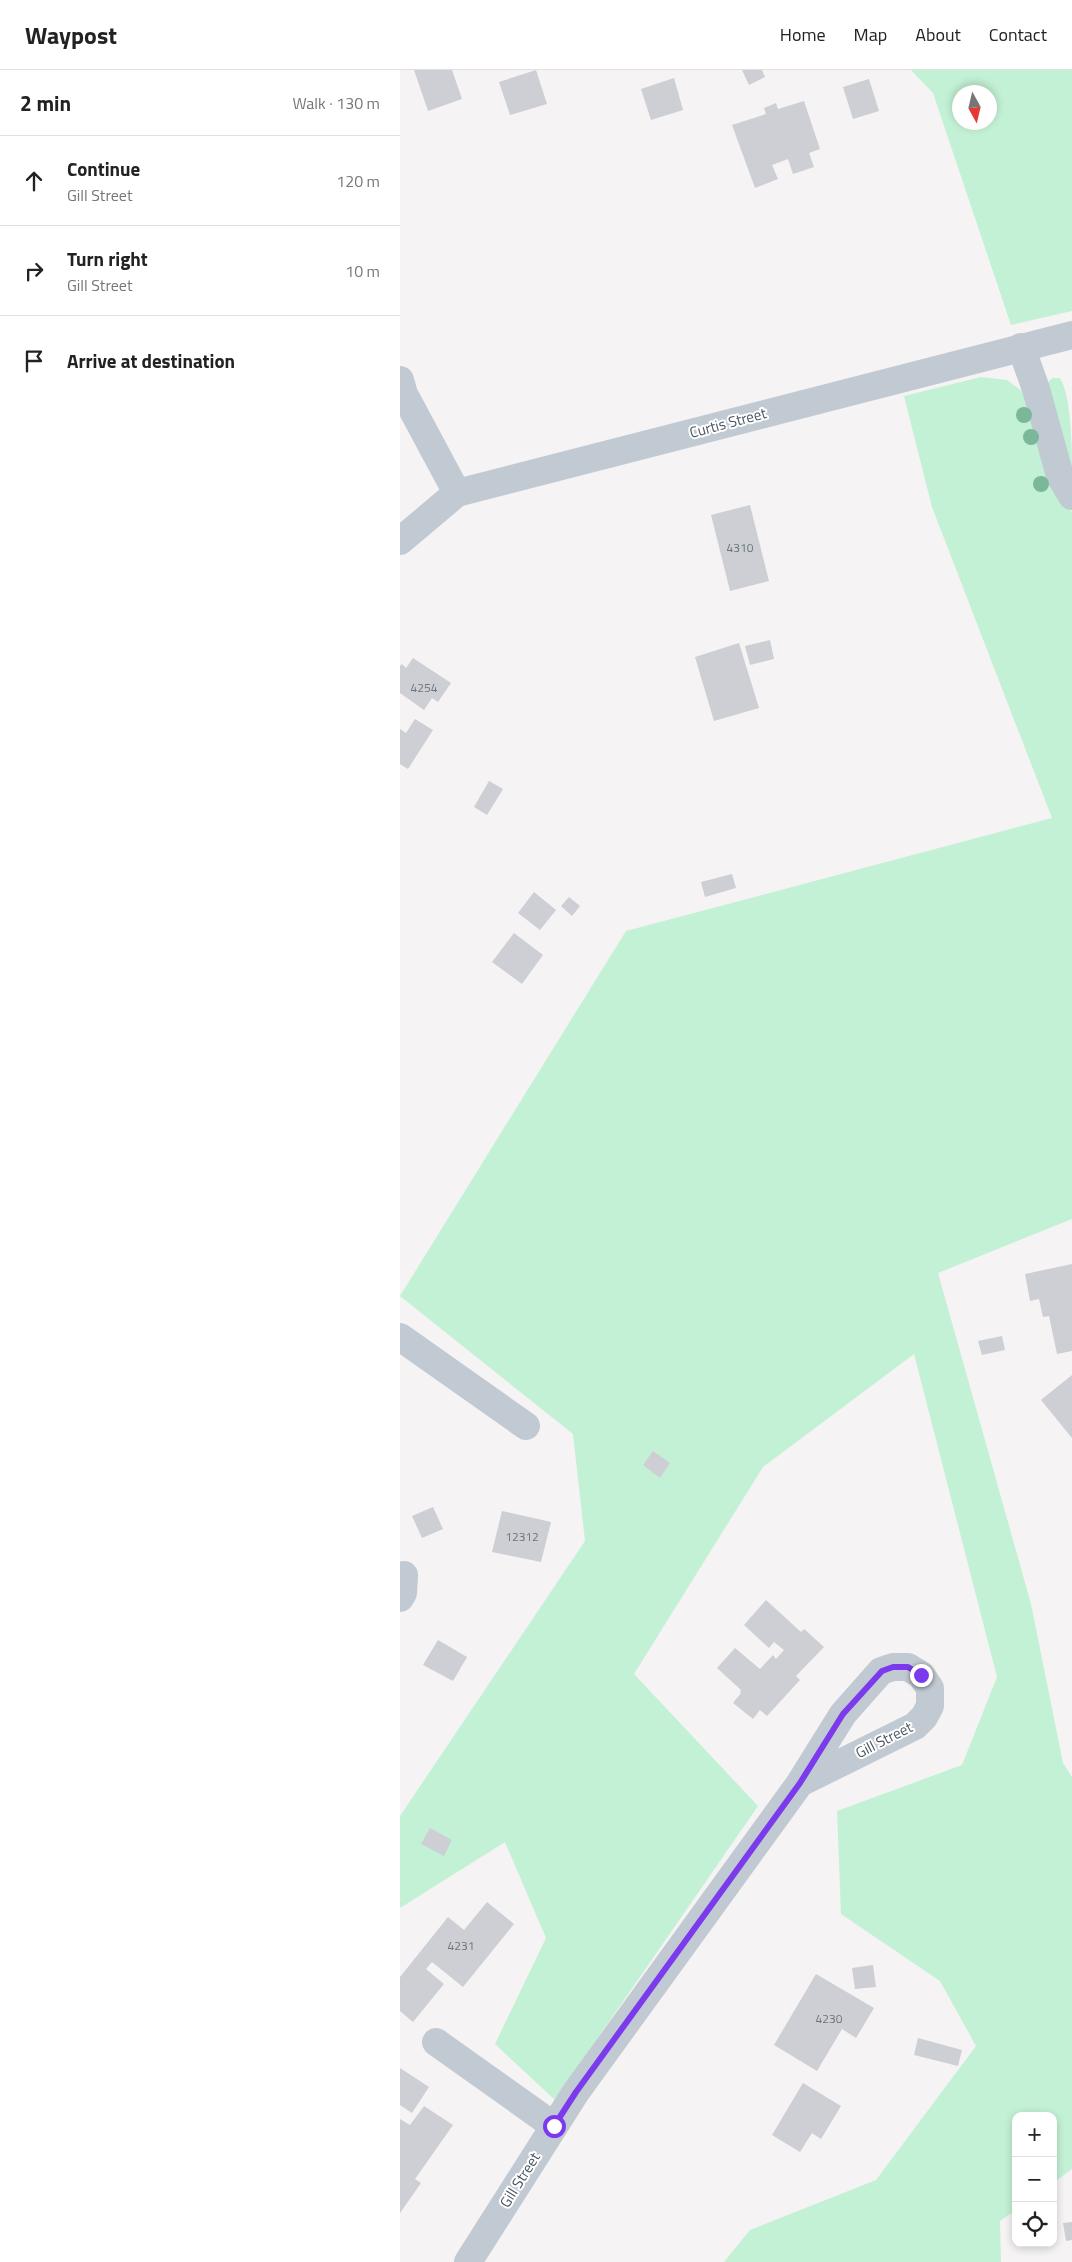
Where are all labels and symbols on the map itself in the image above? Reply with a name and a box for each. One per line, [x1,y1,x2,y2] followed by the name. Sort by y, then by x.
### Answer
[952,85,997,130] north arrow
[687,401,770,444] street label: Curtis Street
[727,538,754,557] house number: 4310
[411,678,438,697] house number: 4254
[505,1527,539,1546] house number: 12312
[910,1664,933,1687] route end
[851,1715,917,1764] street label: Gill Street
[448,1936,474,1955] house number: 4231
[816,2009,843,2028] house number: 4230
[543,2115,566,2138] route start
[494,2147,546,2212] street label: Gill Street

